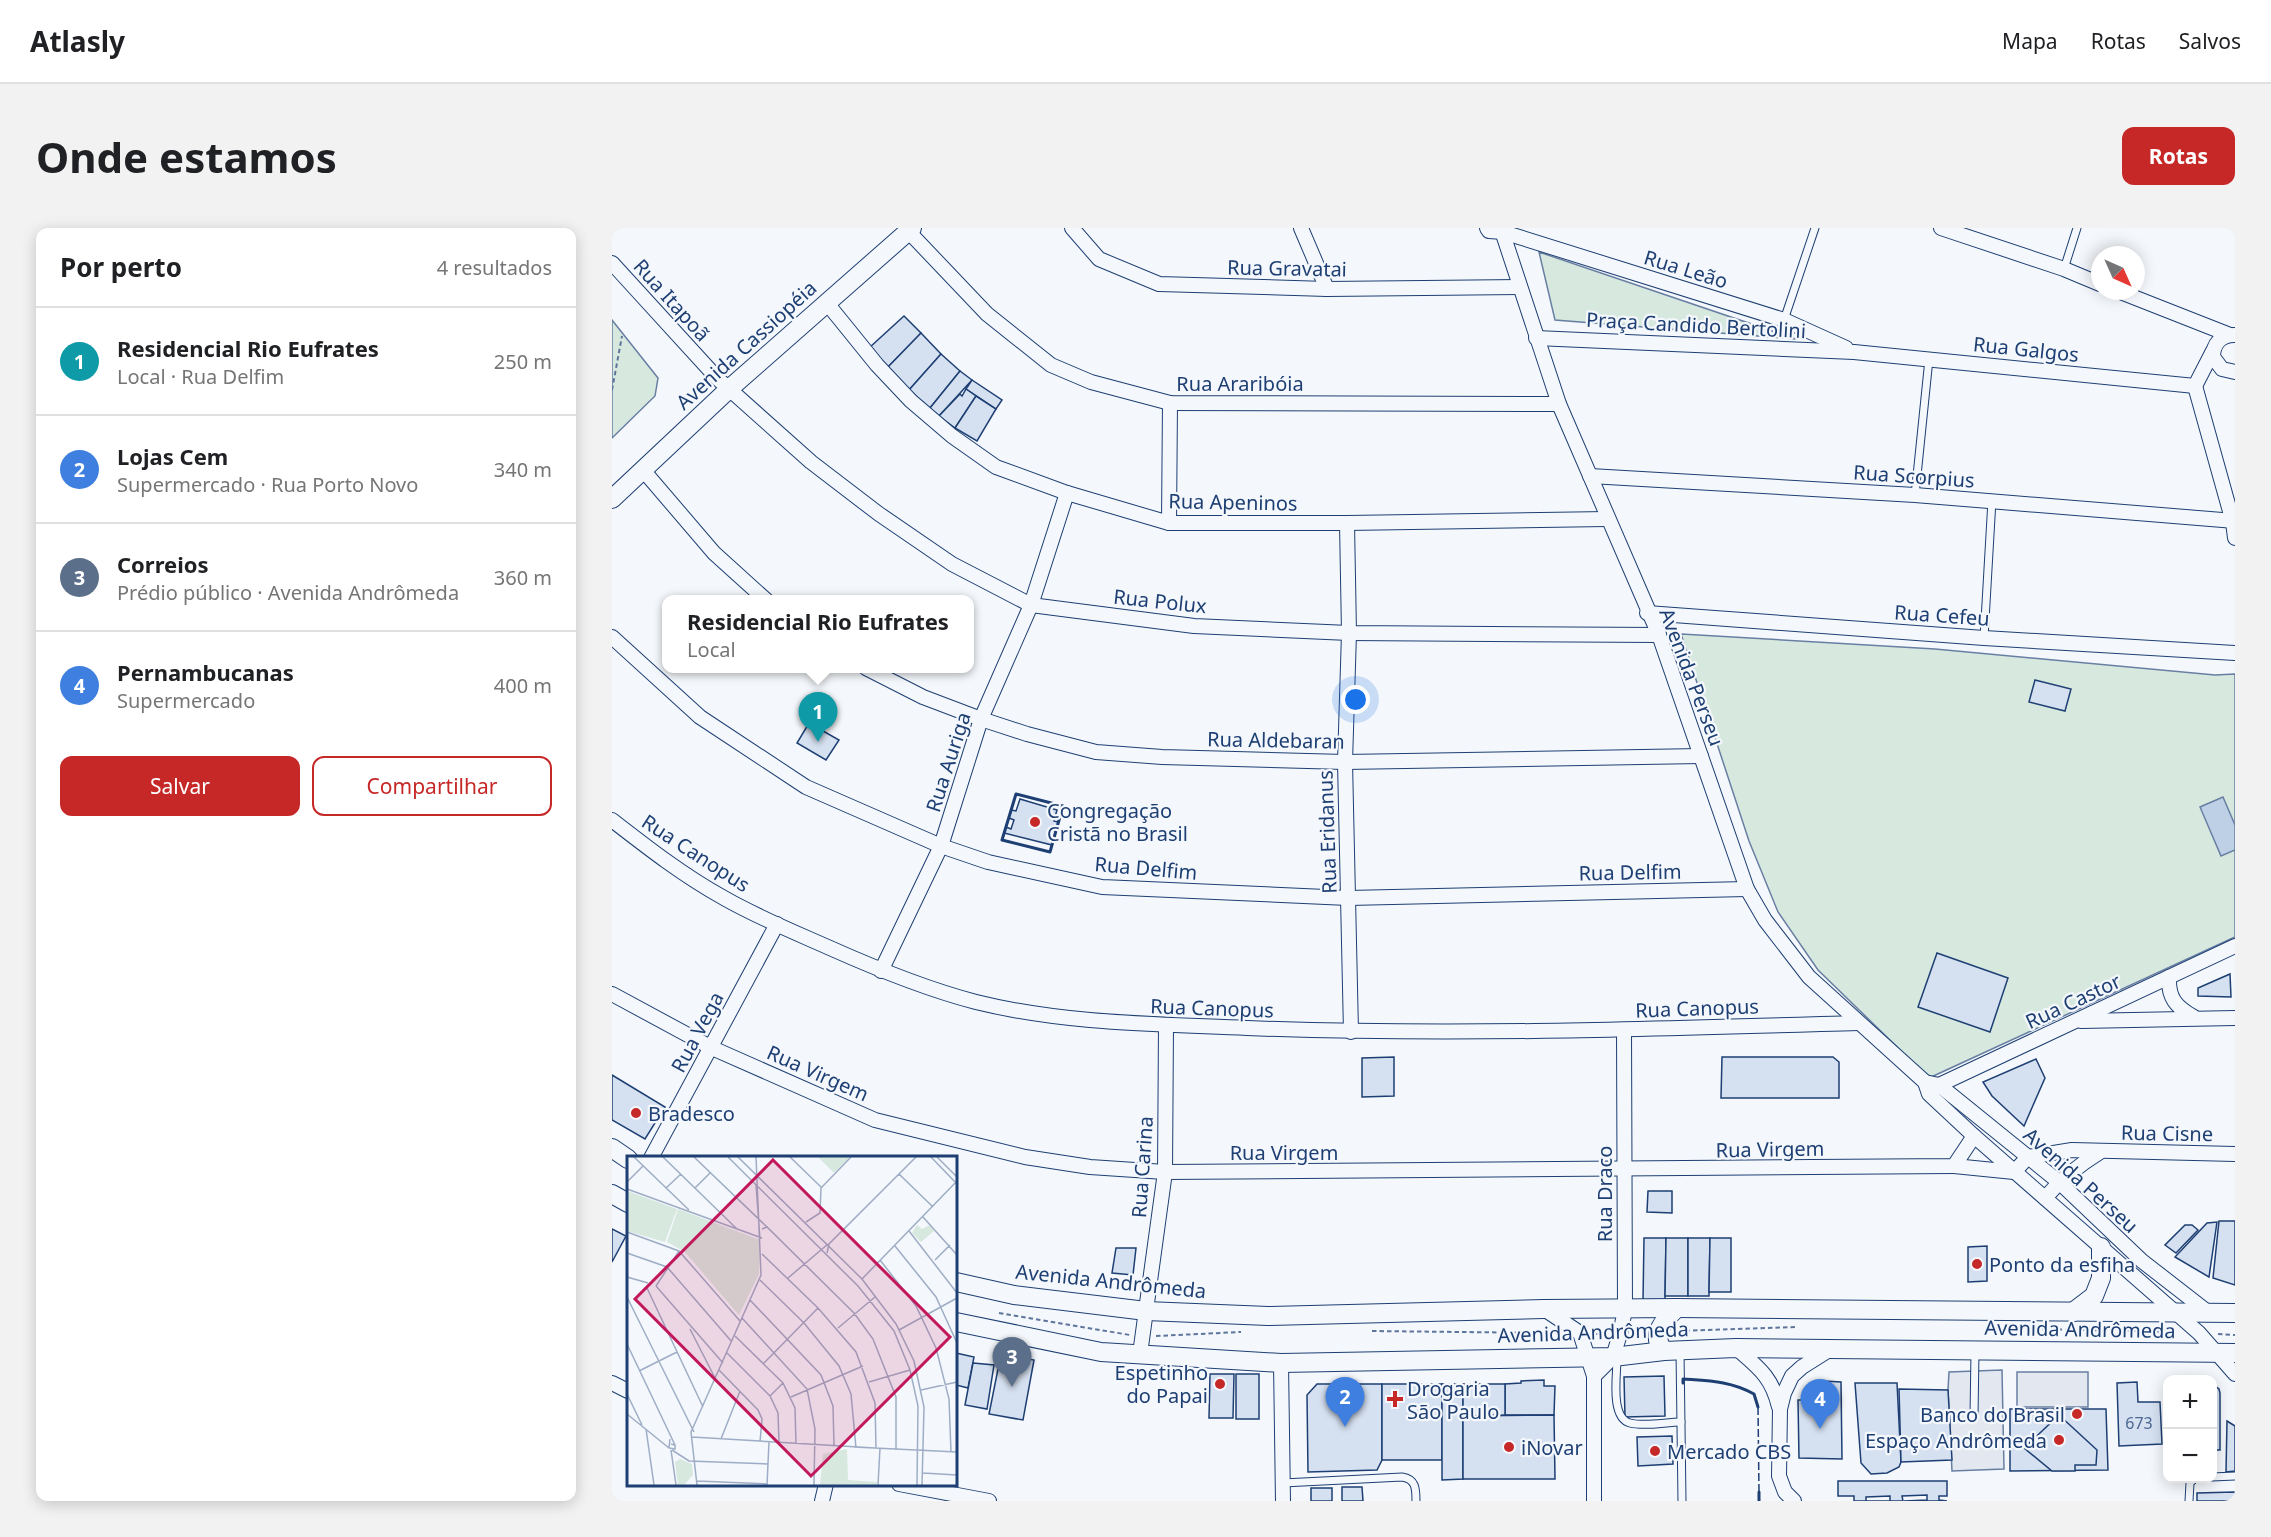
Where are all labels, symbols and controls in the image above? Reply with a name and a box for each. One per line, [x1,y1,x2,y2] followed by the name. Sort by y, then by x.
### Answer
[30,22,125,60] text: Atlasly
[2002,27,2058,55] text: Mapa
[2091,27,2146,55] text: Rotas
[2179,27,2241,55] text: Salvos
[2122,127,2235,185] button: Rotas
[36,128,337,185] text: Onde estamos
[1641,243,1731,295] street label: Rua Leão
[2091,246,2145,300] north arrow
[60,249,182,285] text: Por perto
[628,253,716,347] street label: Rua Itapoã
[1227,253,1347,283] street label: Rua Gravatai
[437,254,552,281] text: 4 resultados
[670,275,822,415] street label: Avenida Cassiopéia
[1585,306,1807,344] street label: Praça Candido Bertolini
[1972,330,2080,368] street label: Rua Galgos
[117,333,379,363] text: Residencial Rio Eufrates
[74,348,85,375] text: 1
[494,348,552,375] text: 250 m
[117,363,284,390] text: Local · Rua Delfim
[1176,370,1304,397] street label: Rua Araribóia
[117,441,228,471] text: Lojas Cem
[74,456,85,483] text: 2
[494,456,552,483] text: 340 m
[1852,458,1976,494] street label: Rua Scorpius
[117,471,418,498] text: Supermercado · Rua Porto Novo
[1168,487,1298,517] street label: Rua Apeninos
[117,549,209,579] text: Correios
[74,564,85,591] text: 3
[494,564,552,591] text: 360 m
[117,579,459,606] text: Prédio público · Avenida Andrômeda
[1112,583,1208,619] street label: Rua Polux
[662,595,974,673] popup
[1893,598,1991,632] street label: Rua Cefeu
[1653,604,1731,750] street label: Avenida Perseu
[687,606,949,636] text: Residencial Rio Eufrates
[687,636,736,663] text: Local
[117,657,294,687] text: Pernambucanas
[74,672,85,699] text: 4
[494,672,552,699] text: 400 m
[1341,685,1370,714] your location
[117,687,255,714] text: Supermercado
[798,692,838,742] pin: 1
[919,709,977,815] street label: Rua Auriga
[1207,725,1345,755] street label: Rua Aldebaran
[60,756,300,816] button: Salvar
[312,756,552,816] button: Compartilhar
[1311,770,1343,894] street label: Rua Eridanus
[1047,797,1188,847] place label: Congregação Cristã no Brasil
[637,808,755,898] street label: Rua Canopus
[1028,815,1042,829] marker: Congregação Cristã no Brasil
[1094,850,1198,886] street label: Rua Delfim
[1578,858,1682,886] street label: Rua Delfim
[2021,967,2125,1035] street label: Rua Castor
[665,987,729,1077] street label: Rua Vega
[1150,992,1274,1024] street label: Rua Canopus
[1635,992,1759,1024] street label: Rua Canopus
[763,1039,873,1107] street label: Rua Virgem
[648,1100,735,1127] place label: Bradesco
[629,1106,643,1120] marker: Bradesco
[1125,1115,1159,1219] street label: Rua Carina
[2121,1119,2213,1147] street label: Rua Cisne
[2018,1121,2144,1239] street label: Avenida Perseu
[1715,1135,1825,1163] street label: Rua Virgem
[1230,1139,1338,1166] street label: Rua Virgem
[1591,1146,1618,1242] street label: Rua Draco
[627,1156,957,1486] inset map
[1989,1251,2135,1278] place label: Ponto da esfiha
[1970,1257,1984,1271] marker: Ponto da esfiha
[1014,1258,1208,1304] street label: Avenida Andrômeda
[1984,1314,2176,1344] street label: Avenida Andrômeda
[1497,1315,1689,1349] street label: Avenida Andrômeda
[992,1338,1032,1387] pin: 3
[1115,1359,1208,1409] place label: Espetinho do Papai
[1407,1375,1499,1425] place label: Drogaria São Paulo
[2163,1375,2217,1483] map controls
[2163,1375,2217,1429] button: +
[1213,1377,1227,1391] marker: Espetinho do Papai
[1326,1378,1364,1427] pin: 2
[1800,1380,1840,1429] pin: 4
[1388,1392,1402,1406] marker: Drogaria São Paulo
[1920,1401,2065,1428] place label: Banco do Brasil
[2070,1407,2084,1421] marker: Banco do Brasil
[2125,1412,2153,1434] house number: 673
[1865,1427,2047,1454] place label: Espaço Andrômeda
[2163,1429,2217,1483] button: −
[2052,1433,2066,1447] marker: Espaço Andrômeda
[1521,1434,1583,1461] place label: iNovar
[1667,1438,1791,1465] place label: Mercado CBS
[1502,1440,1516,1454] marker: iNovar
[1648,1444,1662,1458] marker: Mercado CBS

